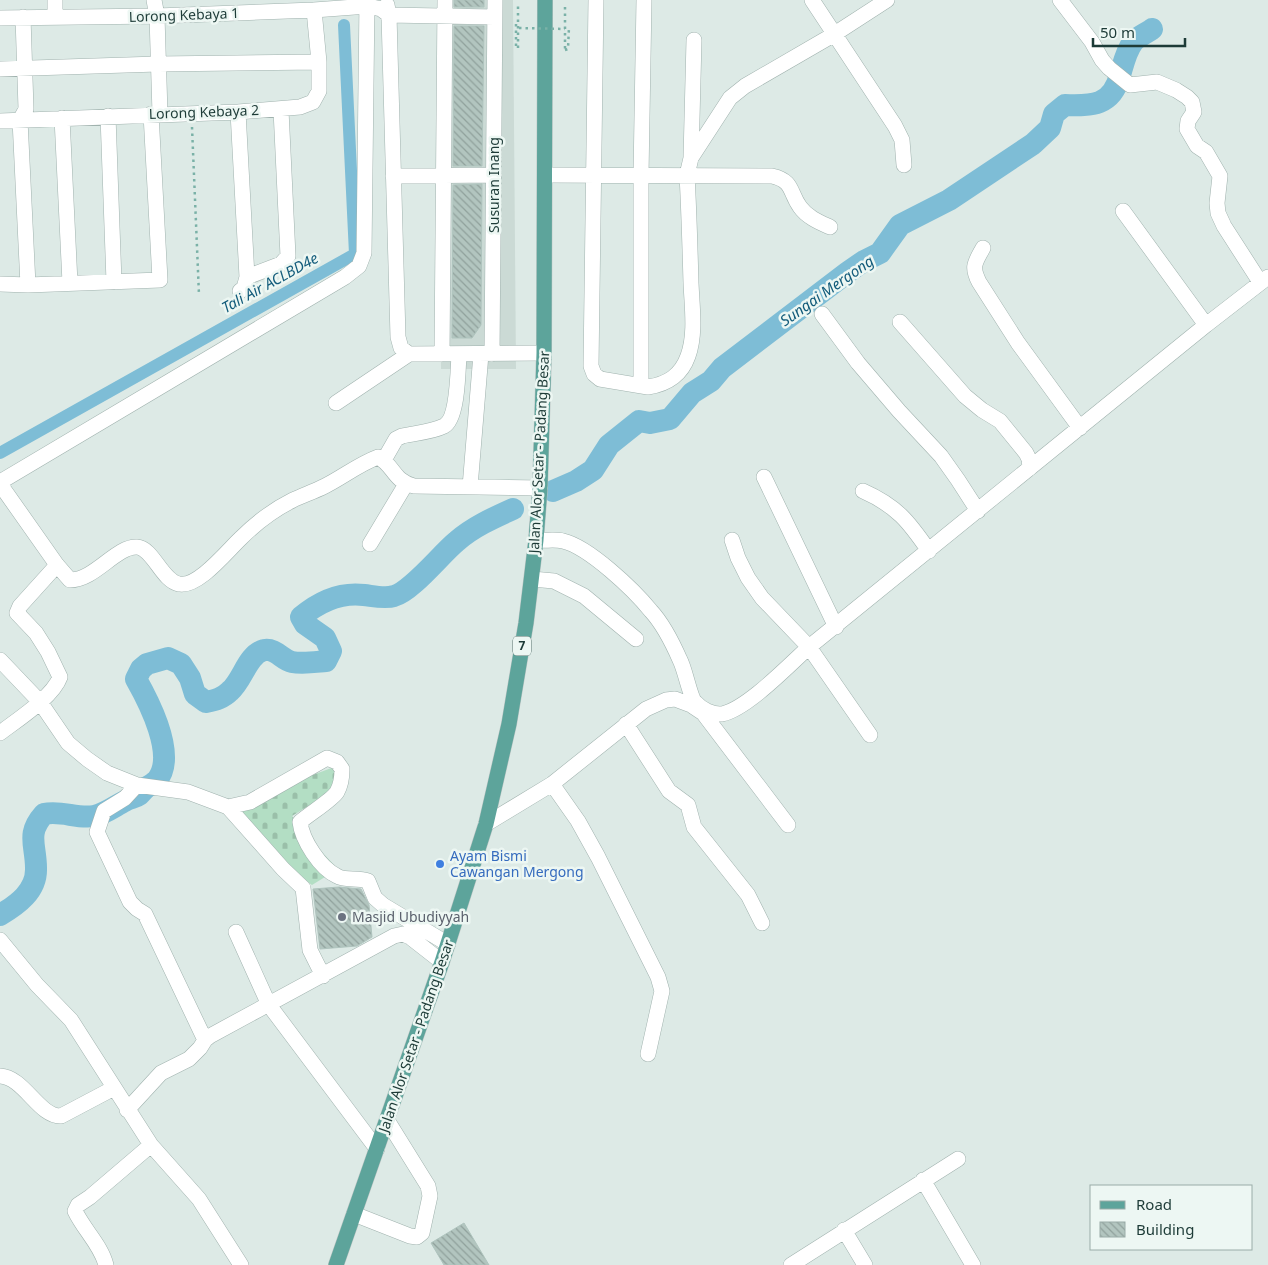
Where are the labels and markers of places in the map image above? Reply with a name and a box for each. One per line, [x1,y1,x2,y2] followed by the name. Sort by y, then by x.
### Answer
[450,846,584,881] place label: Ayam Bismi Cawangan Mergong
[434,858,446,870] marker: Ayam Bismi Cawangan Mergong
[352,907,469,926] place label: Masjid Ubudiyyah
[336,911,348,923] marker: Masjid Ubudiyyah

